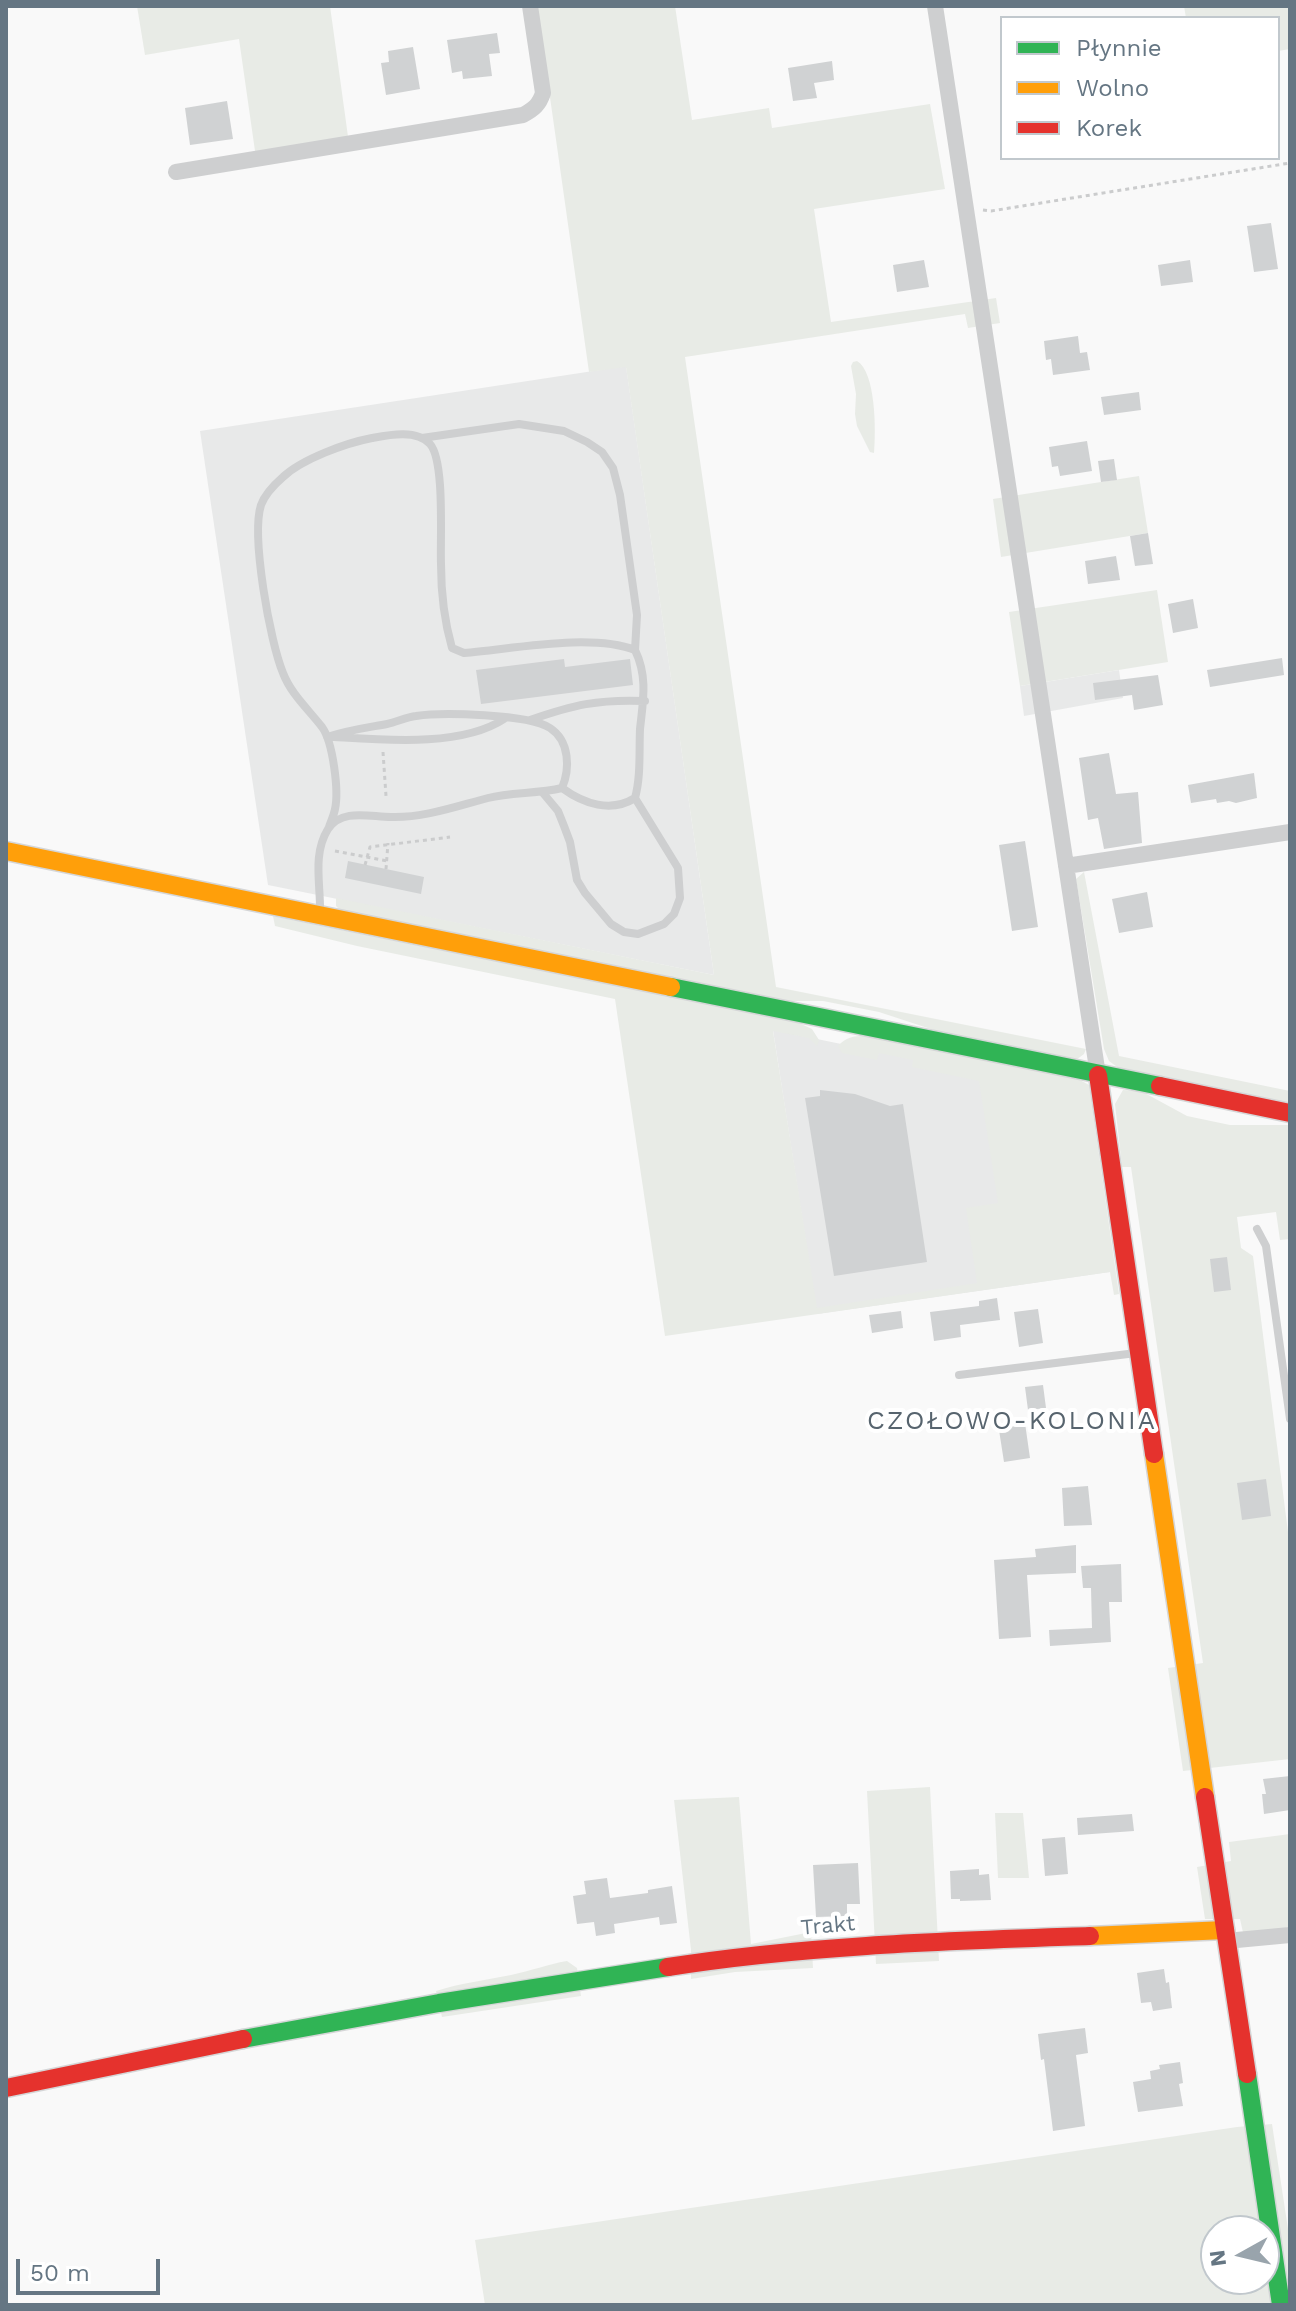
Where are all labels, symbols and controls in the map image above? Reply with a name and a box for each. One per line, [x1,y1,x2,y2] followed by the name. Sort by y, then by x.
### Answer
[1000,16,1280,160] legend
[1076,34,1162,62] text: Płynnie
[1076,74,1149,102] text: Wolno
[1076,114,1142,142] text: Korek
[867,1405,1157,1437] district label: CZOŁOWO-KOLONIA
[800,1910,856,1942] street label: Trakt
[1200,2215,1280,2295] north arrow
[20,2243,164,2293] scale bar
[1204,2248,1231,2268] text: N
[30,2259,90,2287] text: 50 m

